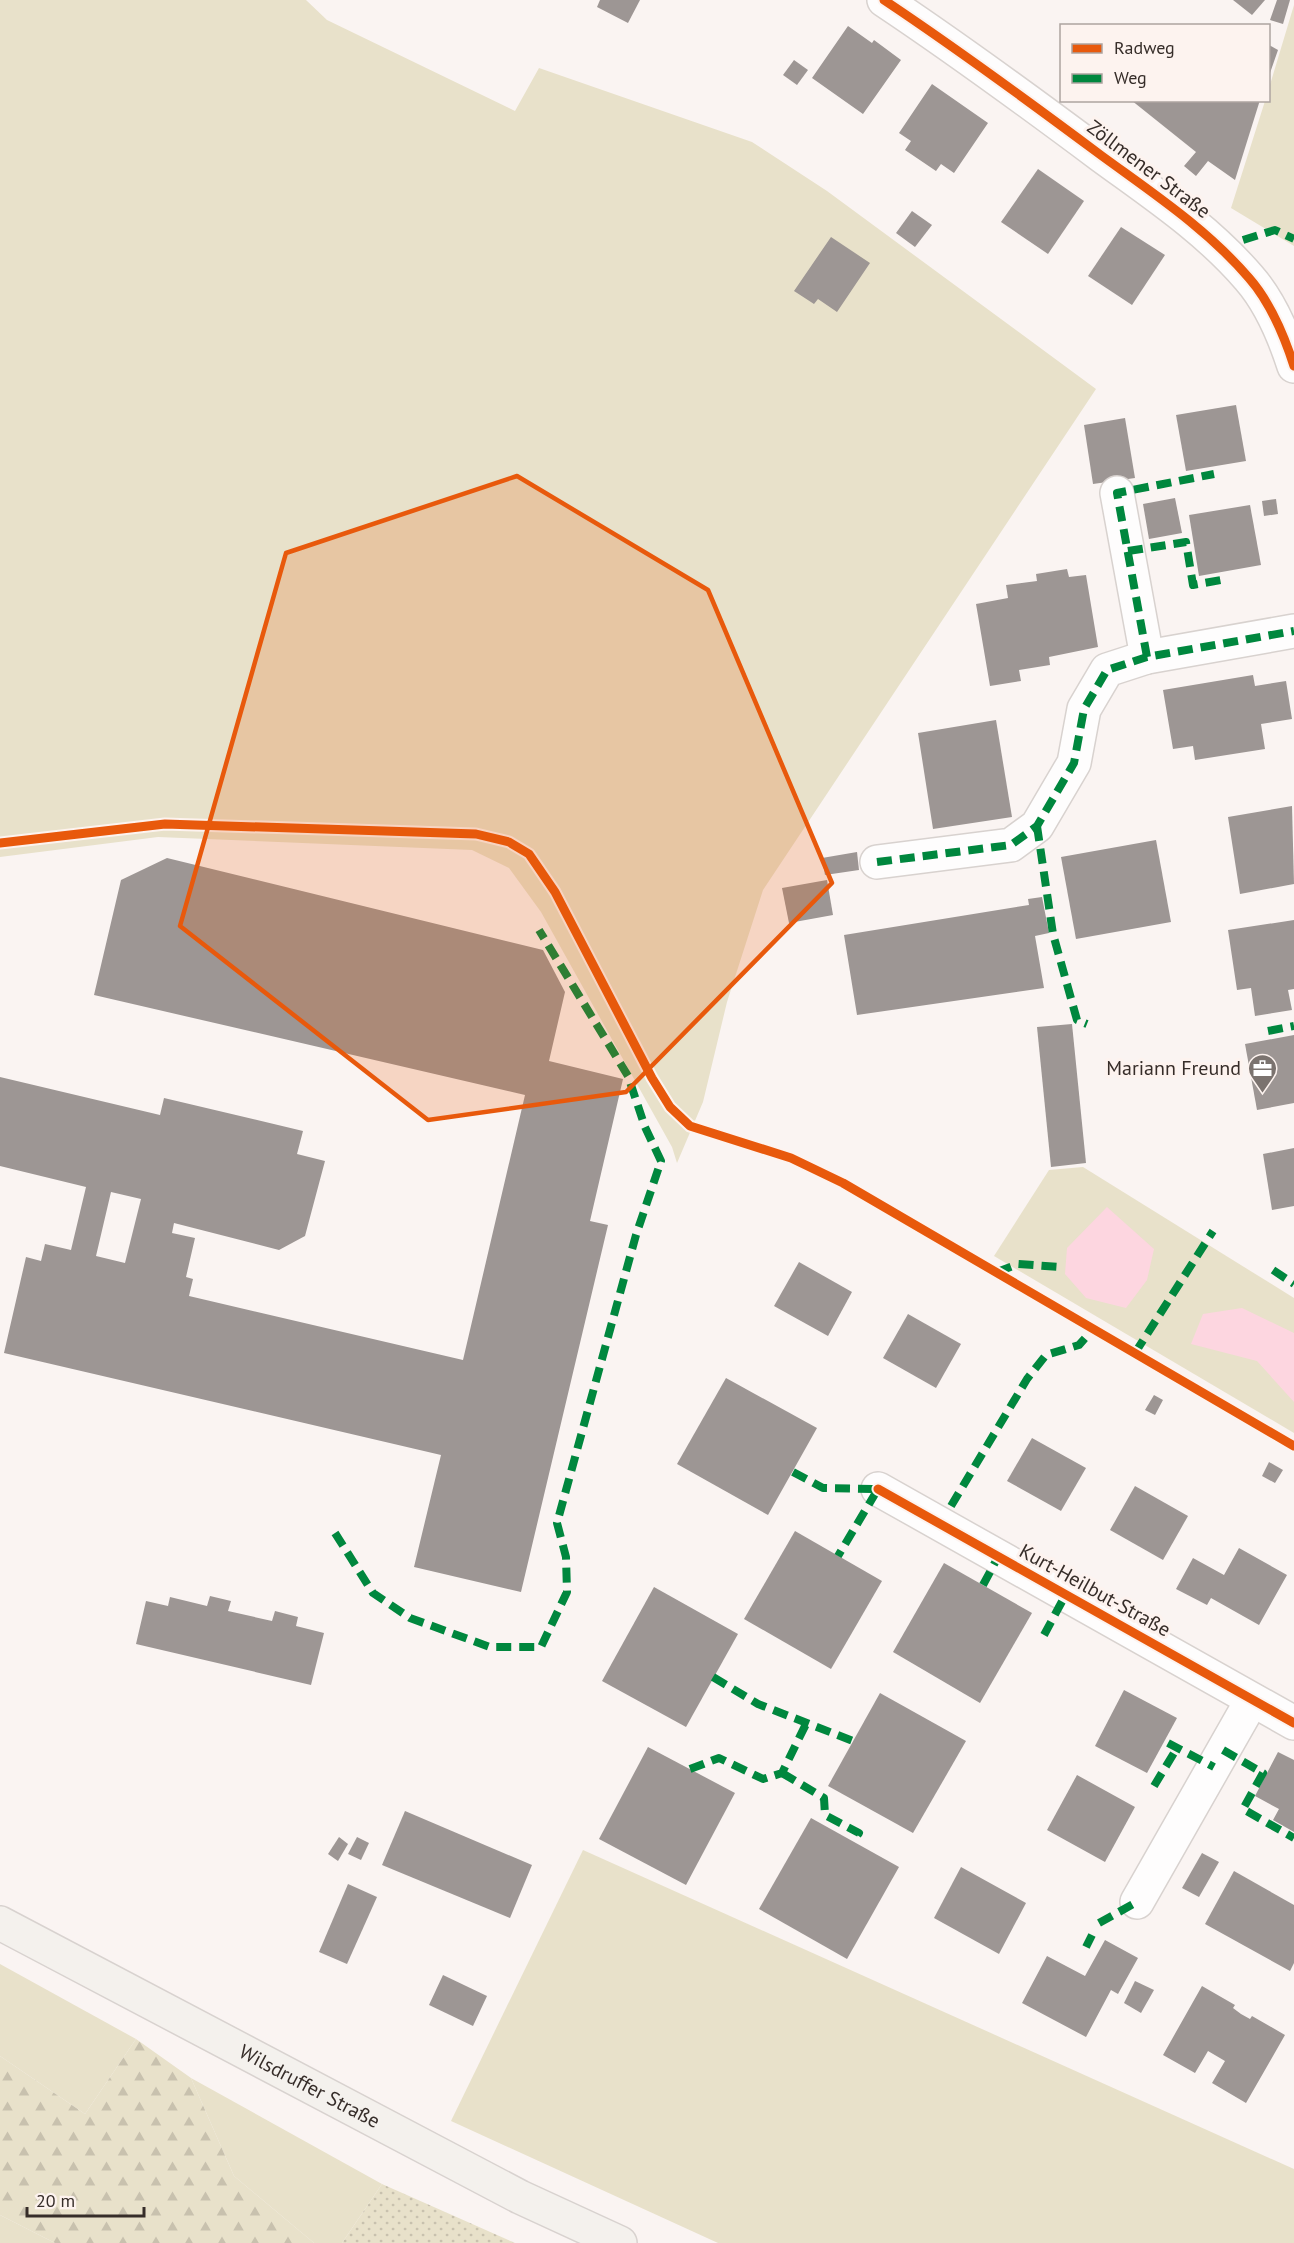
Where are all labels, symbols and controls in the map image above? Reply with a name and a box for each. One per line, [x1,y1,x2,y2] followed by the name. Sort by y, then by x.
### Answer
[1060,24,1270,102] legend
[1114,36,1175,59] text: Radweg
[1114,66,1147,89] text: Weg
[1082,114,1216,224] street label: Zöllmener Straße
[1246,1052,1278,1094] office icon: Mariann Freund
[1106,1055,1241,1081] place label: Mariann Freund
[1015,1538,1175,1642] street label: Kurt-Heilbut-Straße
[235,2038,385,2134] street label: Wilsdruffer Straße
[27,2180,144,2218] scale bar
[36,2189,75,2212] text: 20 m

